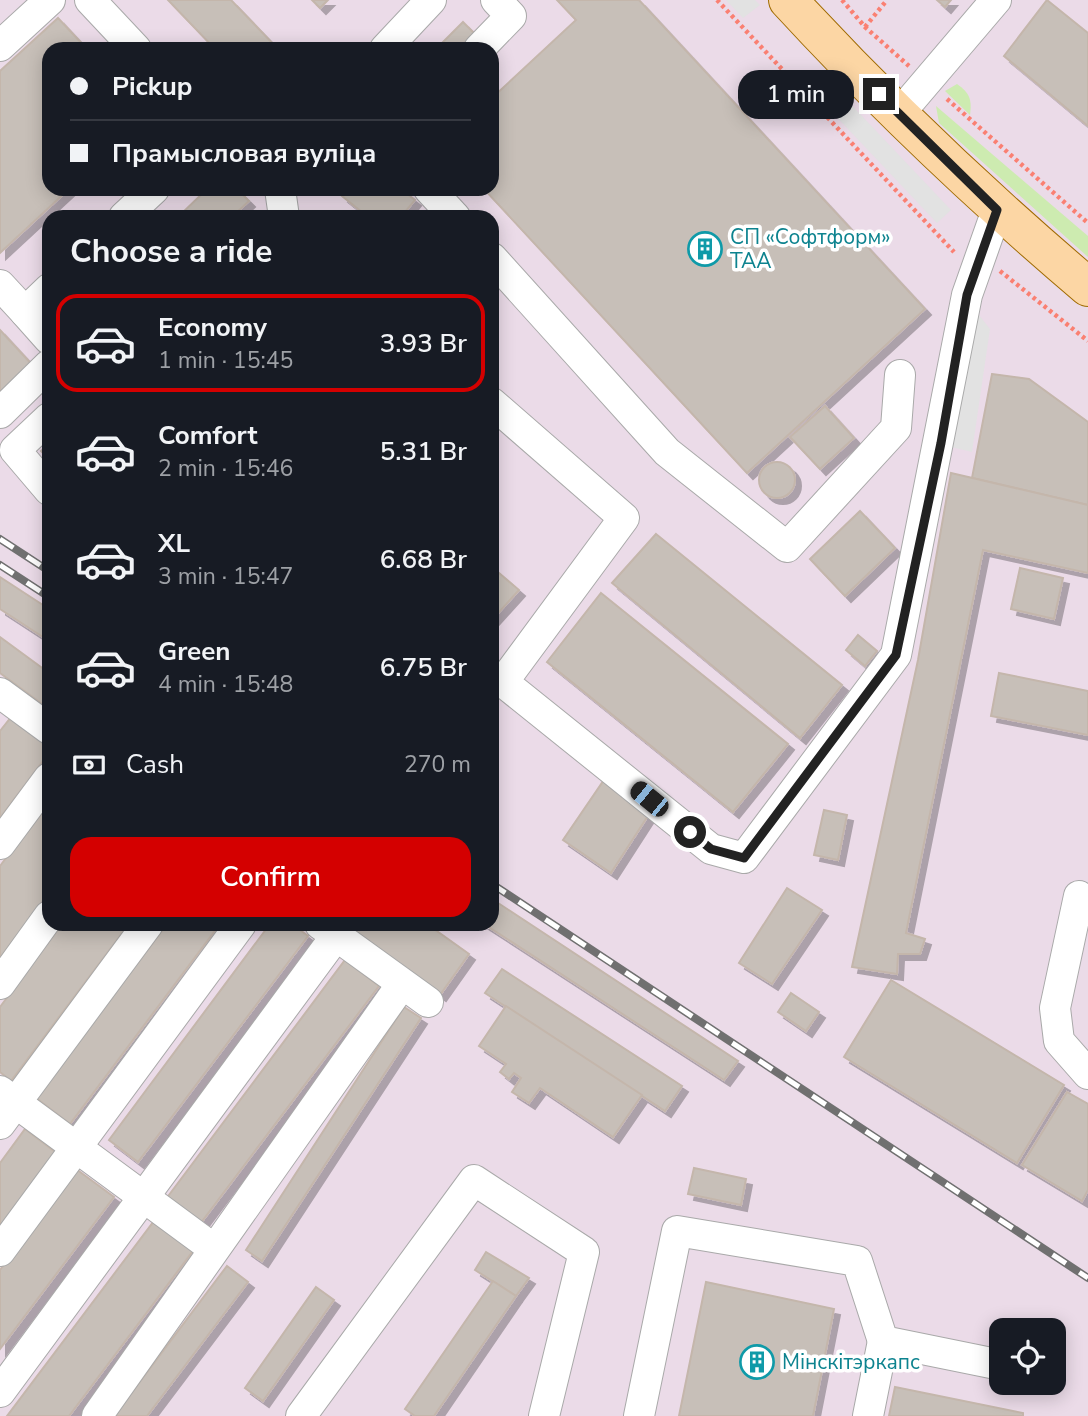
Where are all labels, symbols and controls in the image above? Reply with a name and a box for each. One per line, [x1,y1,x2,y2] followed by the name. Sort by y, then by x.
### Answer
[112,69,192,104] text: Pickup
[739,70,854,119] callout: 1 min
[863,78,895,110] route end
[767,79,825,110] text: 1 min
[112,136,376,171] text: Прамысловая вуліца
[730,223,891,275] place label: СП «Софтформ» ТАА
[70,230,272,273] text: Choose a ride
[686,230,724,268] building icon: СП «Софтформ» ТАА
[158,310,267,345] text: Economy
[74,312,137,375] icon: car
[380,326,467,361] text: 3.93 Br
[158,345,293,376] text: 1 min · 15:45
[158,418,258,453] text: Comfort
[74,420,137,483] icon: car
[380,434,467,469] text: 5.31 Br
[158,453,293,484] text: 2 min · 15:46
[158,526,190,561] text: XL
[74,528,137,591] icon: car
[380,542,467,577] text: 6.68 Br
[158,561,293,592] text: 3 min · 15:47
[158,634,231,669] text: Green
[74,636,137,699] icon: car
[380,650,467,685] text: 6.75 Br
[158,669,293,700] text: 4 min · 15:48
[70,746,108,784] icon: cash
[126,747,184,782] text: Cash
[404,749,471,780] text: 270 m
[627,778,672,820] car
[674,816,706,848] route start
[70,837,471,917] button: Confirm
[989,1318,1066,1395] map controls
[989,1318,1066,1395] button: locate
[738,1343,776,1381] building icon: Мінскітэркапс
[782,1348,920,1376] place label: Мінскітэркапс

